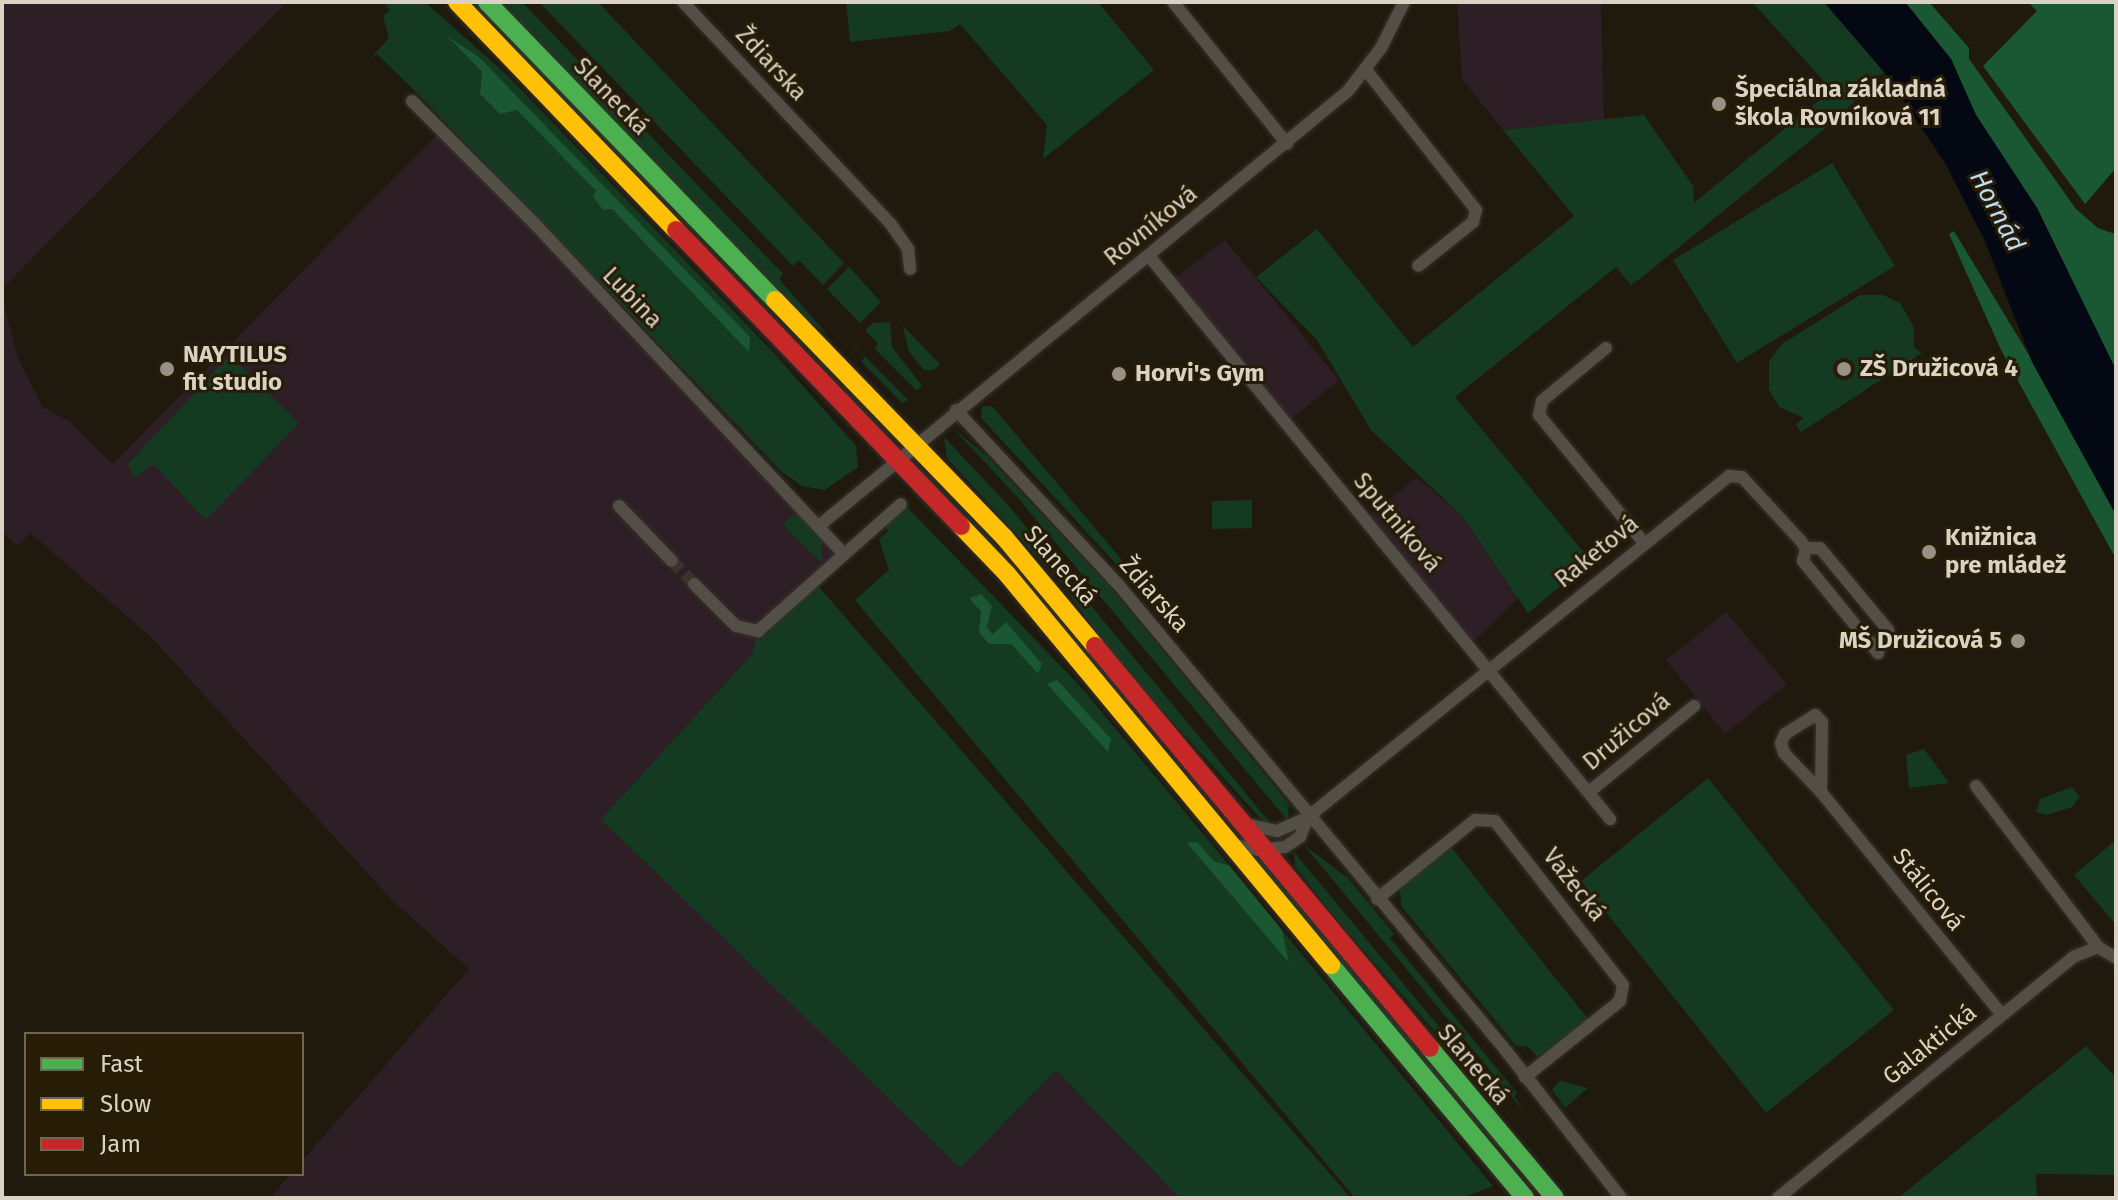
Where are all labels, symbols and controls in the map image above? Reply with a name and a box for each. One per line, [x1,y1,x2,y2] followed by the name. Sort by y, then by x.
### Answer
[729,21,813,107] street label: Ždiarska
[567,52,655,142] street label: Slanecká
[1735,76,1946,132] place label: Špeciálna základná škola Rovníková 11
[1710,95,1728,113] marker: Špeciálna základná škola Rovníková 11
[1963,165,2031,257] water label: Hornád
[1099,180,1203,272] street label: Rovníková
[596,261,668,335] street label: Lubina
[183,341,287,397] place label: NAYTILUS fit studio
[1860,355,2018,383] place label: ZŠ Družicová 4
[158,360,176,378] marker: NAYTILUS fit studio
[1135,360,1265,388] place label: Horvi's Gym
[1835,360,1853,378] marker: ZŠ Družicová 4
[1110,365,1128,383] marker: Horvi's Gym
[1347,467,1447,579] street label: Sputniková
[1549,510,1645,594] street label: Raketová
[1017,520,1103,612] street label: Slanecká
[1945,524,2066,580] place label: Knižnica pre mládež
[1920,543,1938,561] marker: Knižnica pre mládež
[1113,551,1195,639] street label: Ždiarska
[1839,627,2002,655] place label: MŠ Družicová 5
[2009,632,2027,650] marker: MŠ Družicová 5
[1577,687,1677,777] street label: Družicová
[1536,843,1612,927] street label: Važecká
[1886,843,1970,937] street label: Stálicová
[1877,999,1983,1091] street label: Galaktická
[1431,1019,1515,1111] street label: Slanecká
[24,1032,304,1176] legend
[100,1050,143,1078] text: Fast
[100,1090,151,1118] text: Slow
[100,1130,141,1158] text: Jam

